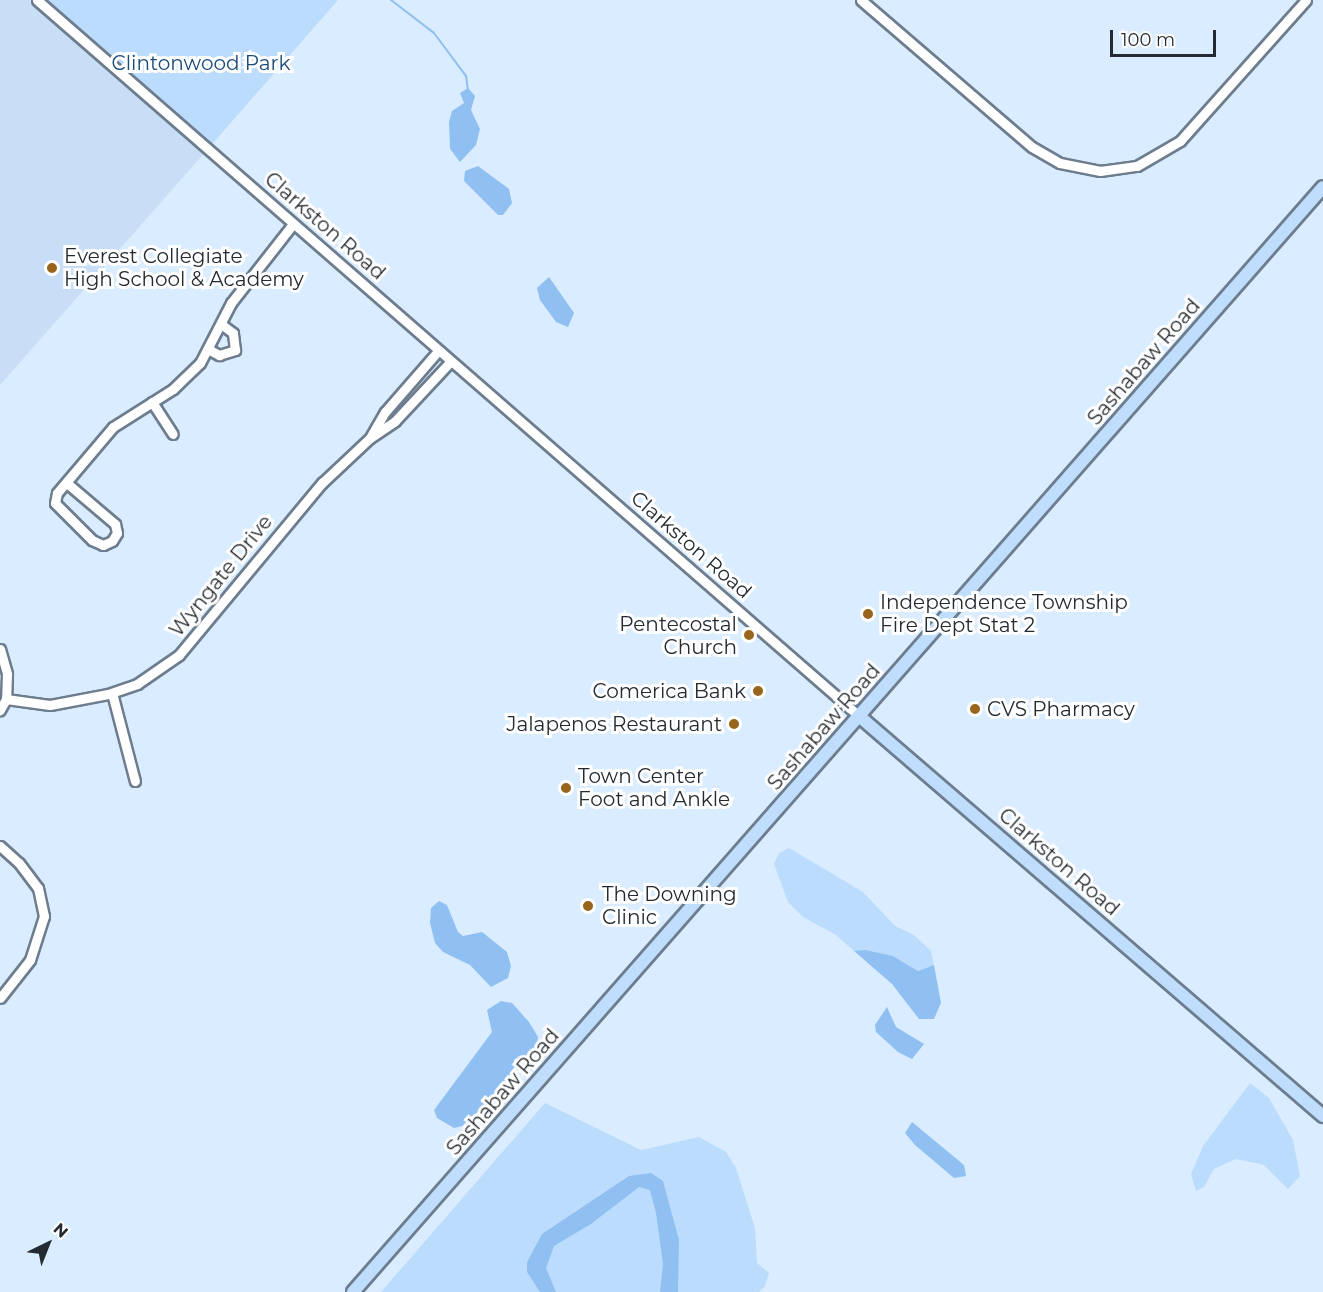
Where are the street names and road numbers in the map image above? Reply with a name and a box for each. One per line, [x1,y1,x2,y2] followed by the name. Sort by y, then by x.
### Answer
[260,167,390,285] street label: Clarkston Road
[1083,294,1205,430] street label: Sashabaw Road
[626,486,756,604] street label: Clarkston Road
[165,510,277,642] street label: Wyngate Drive
[763,659,885,795] street label: Sashabaw Road
[994,803,1124,921] street label: Clarkston Road
[442,1024,564,1160] street label: Sashabaw Road

